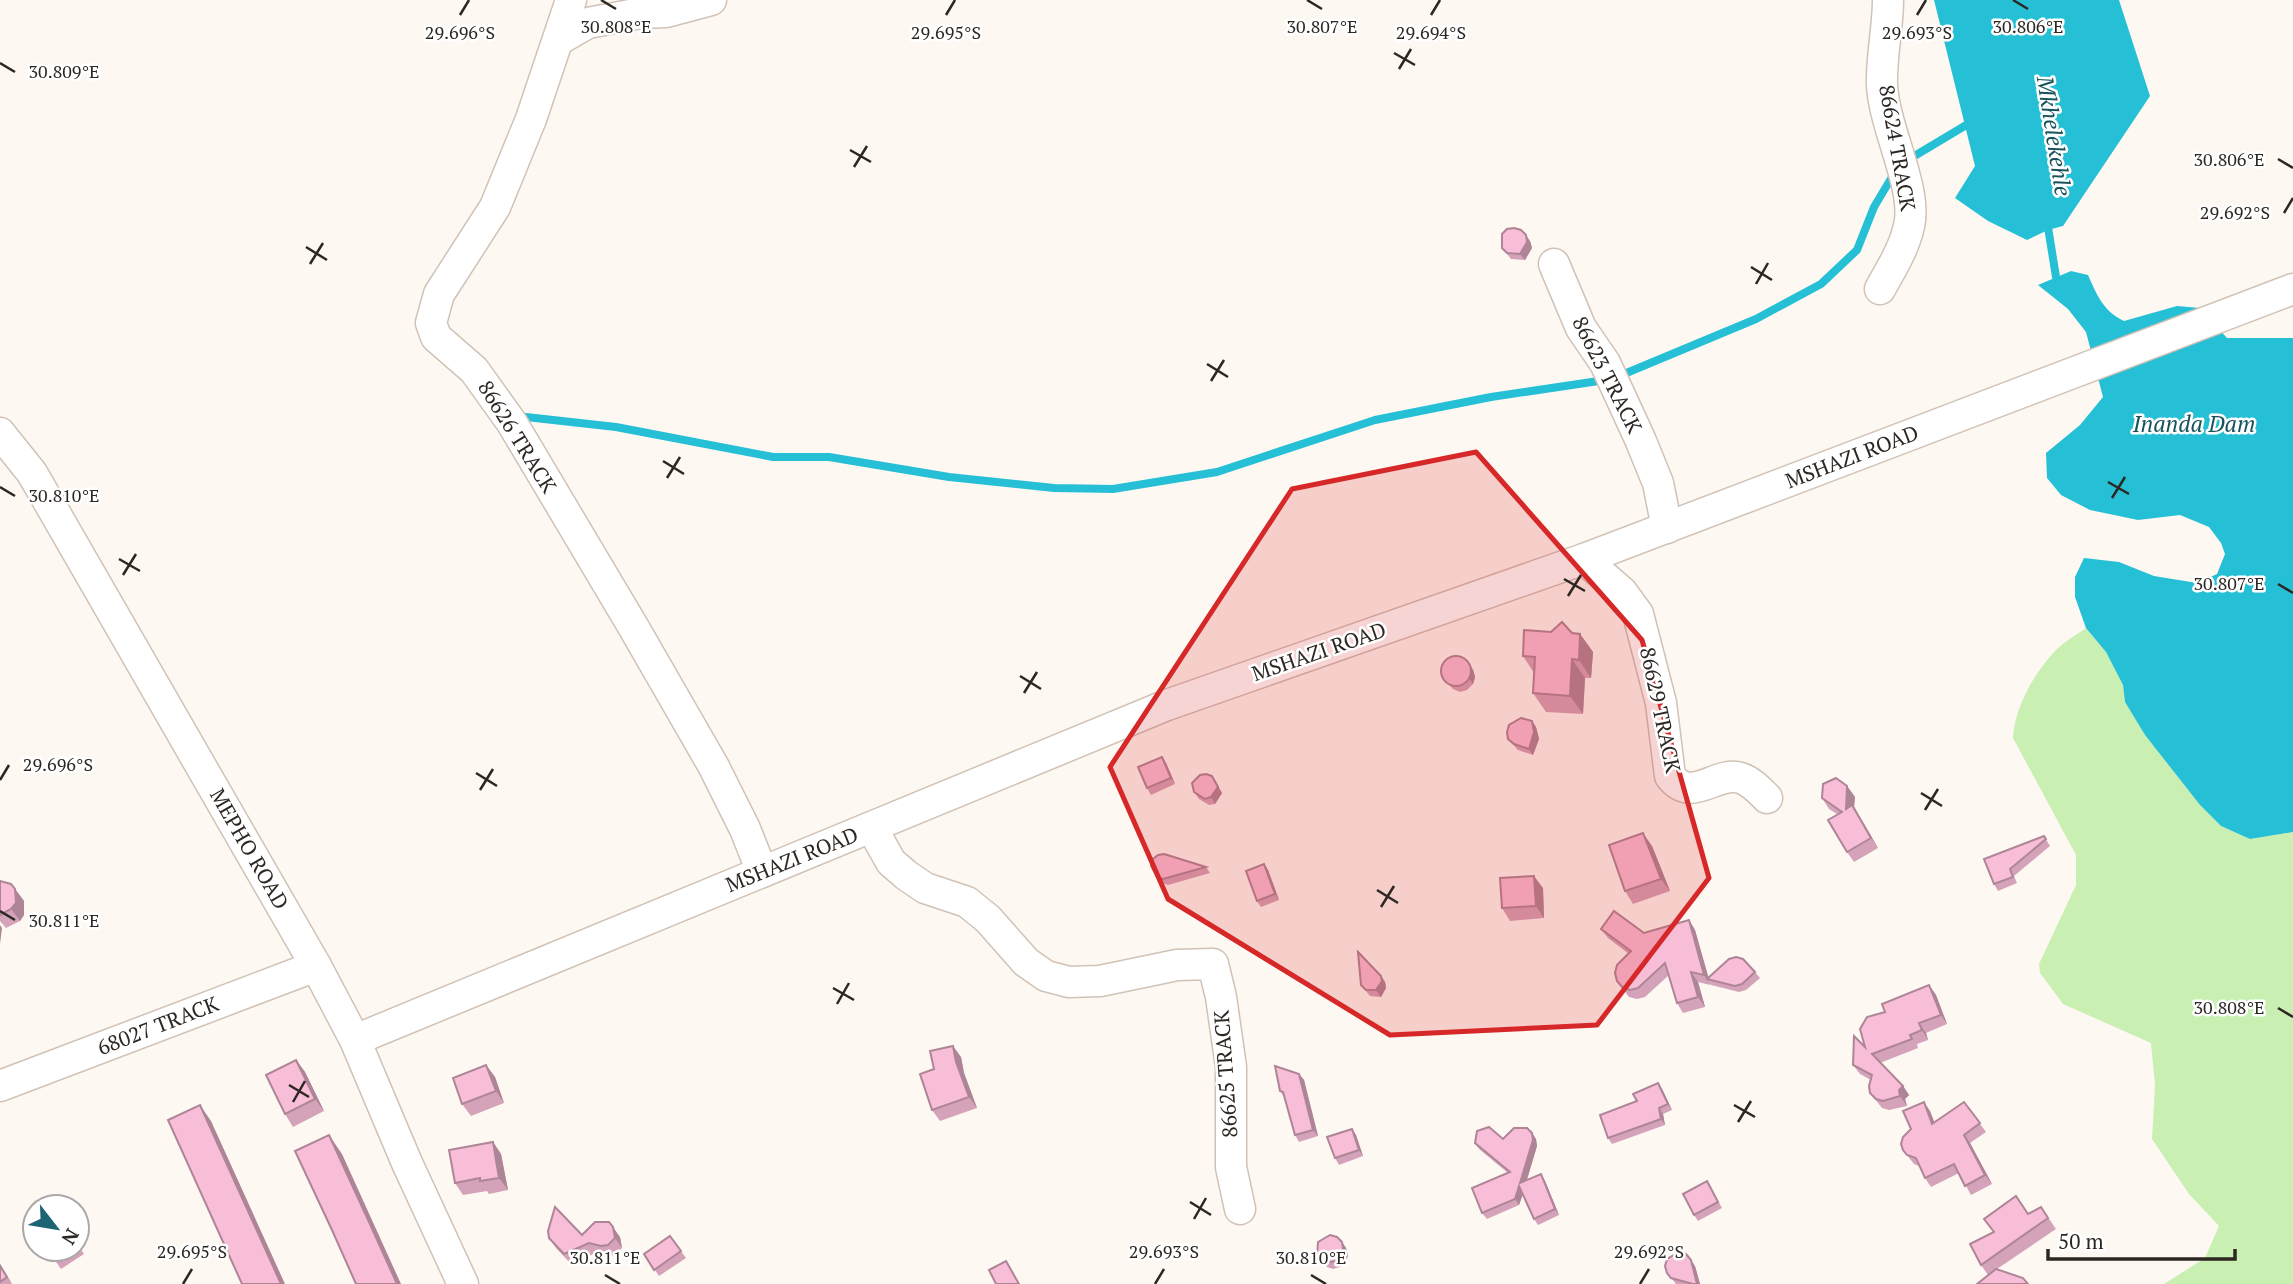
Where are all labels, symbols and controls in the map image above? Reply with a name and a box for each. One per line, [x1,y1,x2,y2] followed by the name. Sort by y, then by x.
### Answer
[580,14,652,38] text: 30.808°E
[1286,14,1358,38] text: 30.807°E
[1992,14,2064,38] text: 30.806°E
[425,20,495,44] text: 29.696°S
[911,20,981,44] text: 29.695°S
[1396,20,1466,44] text: 29.694°S
[1882,20,1952,44] text: 29.693°S
[28,59,100,83] text: 30.809°E
[2030,73,2079,198] water label: Mkhelekehle
[1873,82,1923,214] street label: 86624 TRACK
[2193,147,2265,171] text: 30.806°E
[2200,200,2270,224] text: 29.692°S
[1566,311,1650,438] street label: 86623 TRACK
[472,375,564,498] street label: 86626 TRACK
[2132,408,2255,439] water label: Inanda Dam
[1781,418,1922,494] street label: MSHAZI ROAD
[28,483,100,507] text: 30.810°E
[2193,571,2265,595] text: 30.807°E
[1248,615,1390,687] street label: MSHAZI ROAD
[1634,644,1688,776] street label: 86629 TRACK
[23,752,93,776] text: 29.696°S
[204,783,296,914] street label: MEPHO ROAD
[721,820,862,898] street label: MSHAZI ROAD
[28,908,100,932] text: 30.811°E
[93,989,223,1061] street label: 68027 TRACK
[2193,995,2265,1019] text: 30.808°E
[1207,1009,1243,1139] street label: 86625 TRACK
[21,1193,91,1263] north arrow
[2048,1218,2235,1262] scale bar
[56,1224,85,1250] text: N
[2058,1227,2104,1255] text: 50 m
[157,1239,227,1263] text: 29.695°S
[1129,1239,1199,1263] text: 29.693°S
[1614,1239,1684,1263] text: 29.692°S
[569,1245,641,1269] text: 30.811°E
[1275,1245,1347,1269] text: 30.810°E

